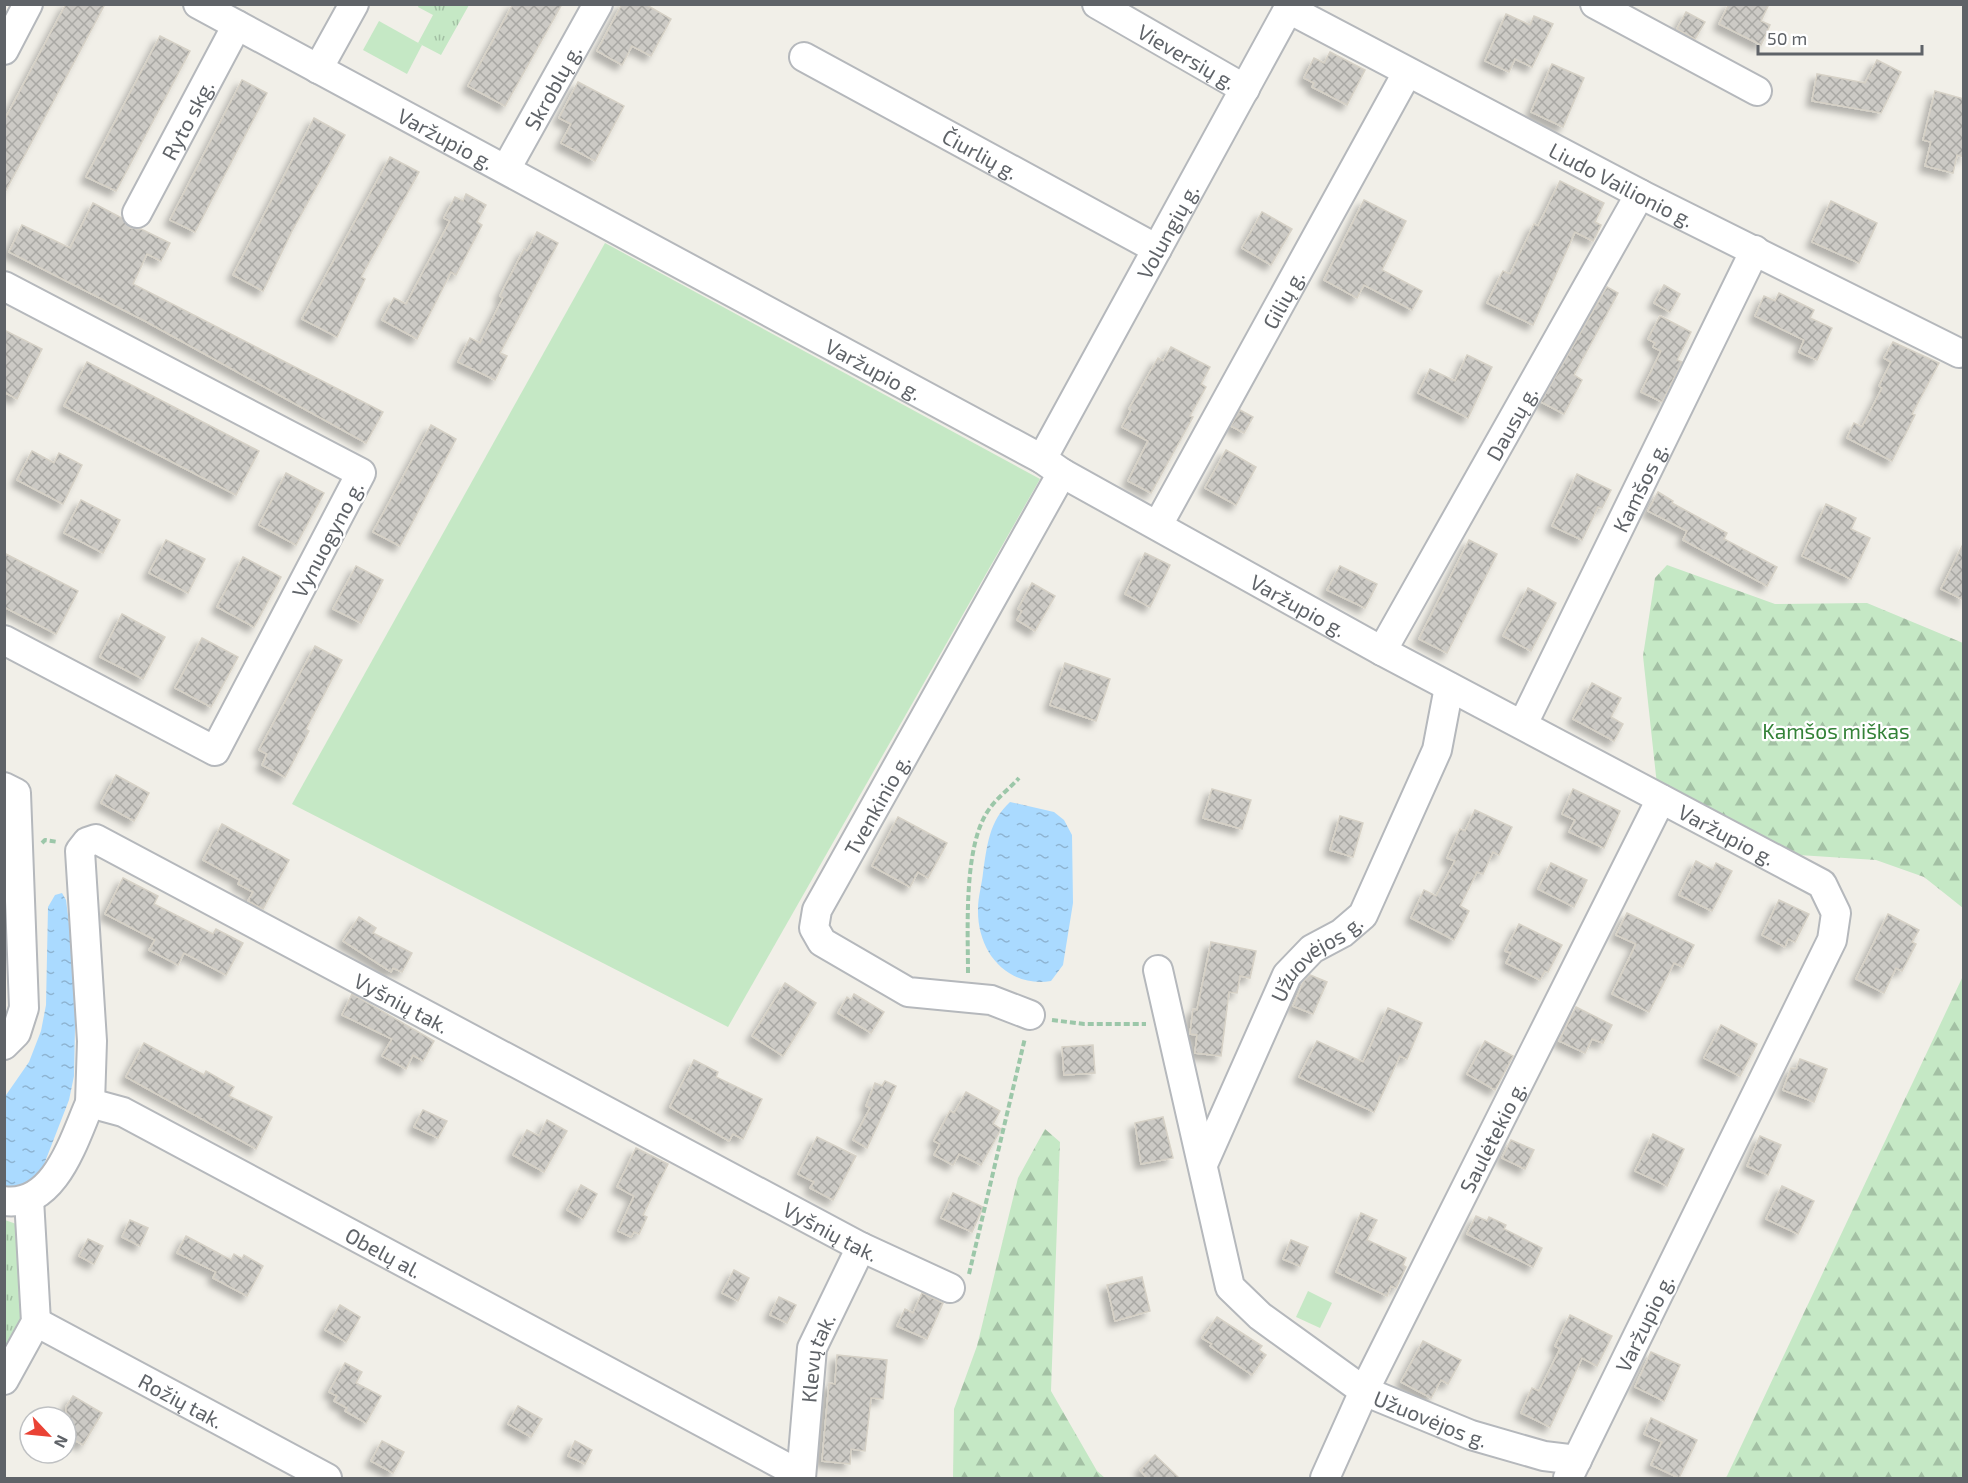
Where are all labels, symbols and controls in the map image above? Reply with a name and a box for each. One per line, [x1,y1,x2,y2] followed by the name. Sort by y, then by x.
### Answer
[1134,18,1241,94] street label: Vieversių g.
[1758,18,1922,56] scale bar
[1767,27,1807,49] text: 50 m
[518,40,586,134] street label: Skroblų g.
[155,75,218,164] street label: Ryto skg.
[394,102,499,174] street label: Varžupio g.
[938,122,1023,184] street label: Čiurlių g.
[1545,136,1698,231] street label: Liudo Vailionio g.
[1131,179,1203,283] street label: Volungių g.
[1256,265,1309,333] street label: Gilių g.
[822,332,926,404] street label: Varžupio g.
[1480,381,1542,464] street label: Dausų g.
[1607,438,1672,536] street label: Kamšos g.
[286,477,368,601] street label: Vynuogyno g.
[1246,568,1351,641] street label: Varžupio g.
[1762,718,1910,743] park label: Kamšos miškas
[838,750,914,859] street label: Tvenkinio g.
[1675,798,1780,869] street label: Varžupio g.
[1264,909,1367,1005] street label: Užuovėjos g.
[350,967,453,1038] street label: Vyšnių tak.
[1453,1077,1530,1196] street label: Saulėtekio g.
[779,1196,882,1266] street label: Vyšnių tak.
[341,1221,426,1282] street label: Obelų al.
[1610,1270,1678,1376] street label: Varžupio g.
[795,1309,840,1404] street label: Klevų tak.
[135,1367,228,1433] street label: Rožių tak.
[1370,1384,1490,1451] street label: Užuovėjos g.
[18,1405,78,1465] north arrow
[51,1432,73,1451] text: N

